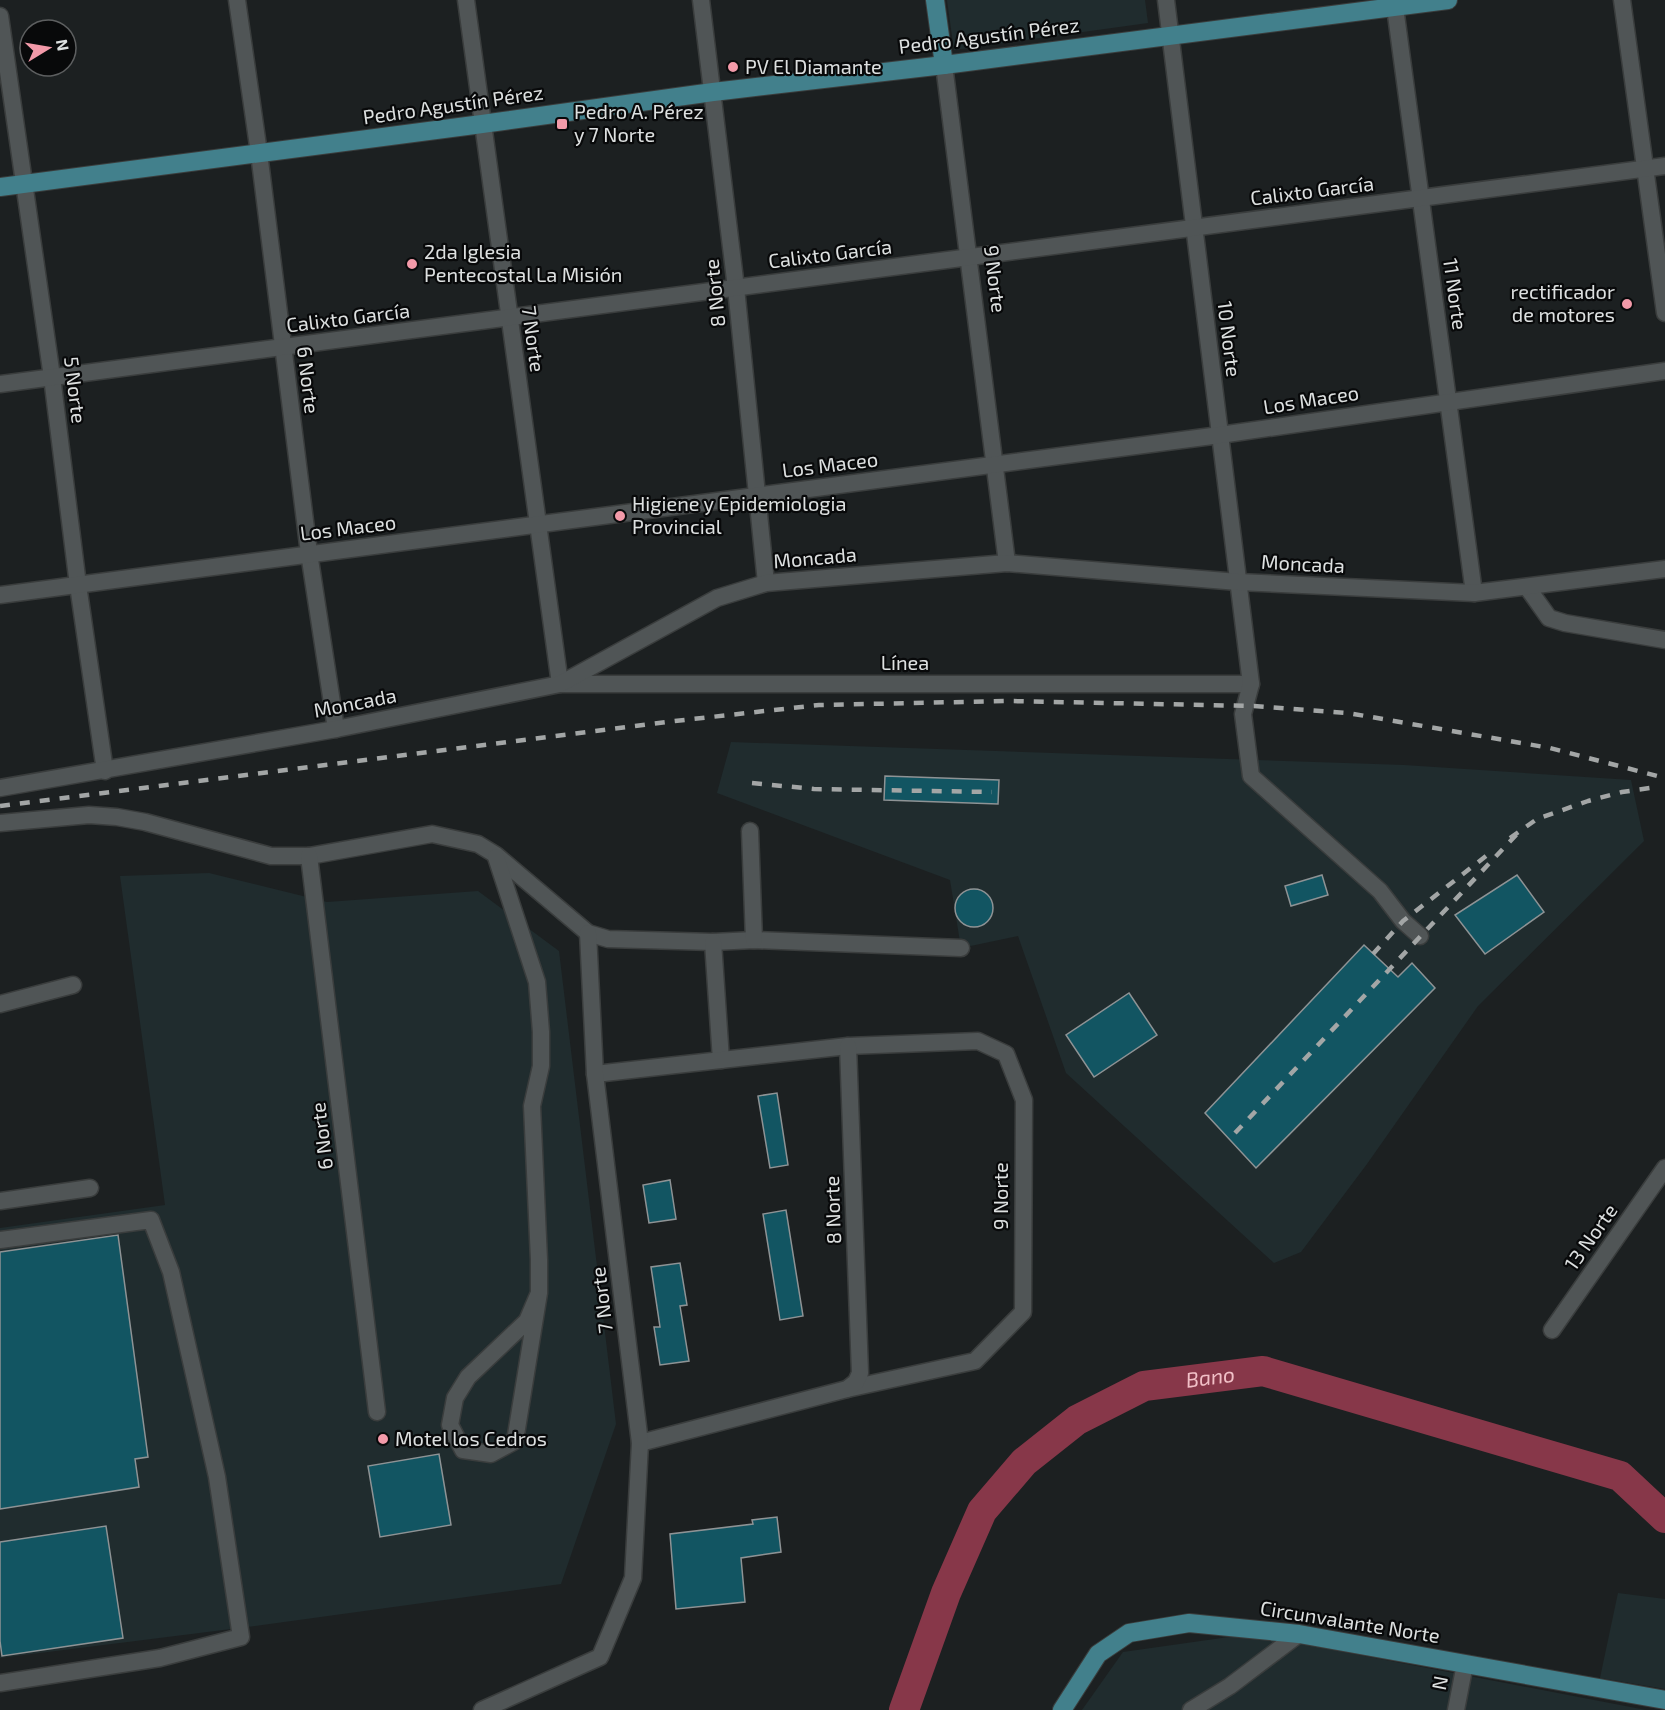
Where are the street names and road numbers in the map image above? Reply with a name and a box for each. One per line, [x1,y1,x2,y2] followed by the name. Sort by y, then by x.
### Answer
[897,12,1081,58] street label: Pedro Agustín Pérez
[361,79,545,129] street label: Pedro Agustín Pérez
[1249,171,1375,209] street label: Calixto García
[767,234,893,272] street label: Calixto García
[980,244,1012,314] street label: 9 Norte
[1439,256,1473,331] street label: 11 Norte
[698,258,730,328] street label: 8 Norte
[285,298,411,336] street label: Calixto García
[1213,300,1247,378] street label: 10 Norte
[517,304,551,373] street label: 7 Norte
[293,345,325,415] street label: 6 Norte
[60,355,92,425] street label: 5 Norte
[1261,380,1360,418] street label: Los Maceo
[781,446,879,482] street label: Los Maceo
[299,509,397,545] street label: Los Maceo
[772,541,858,573] street label: Moncada
[1261,549,1345,577] street label: Moncada
[881,650,929,674] street label: Línea
[311,682,398,722] street label: Moncada
[305,1101,337,1171] street label: 6 Norte
[988,1162,1012,1230] street label: 9 Norte
[819,1175,845,1245] street label: 8 Norte
[1559,1199,1622,1274] street label: 13 Norte
[585,1266,617,1335] street label: 7 Norte
[1259,1595,1442,1647] street label: Circunvalante Norte
[1426,1674,1452,1692] street label: N

